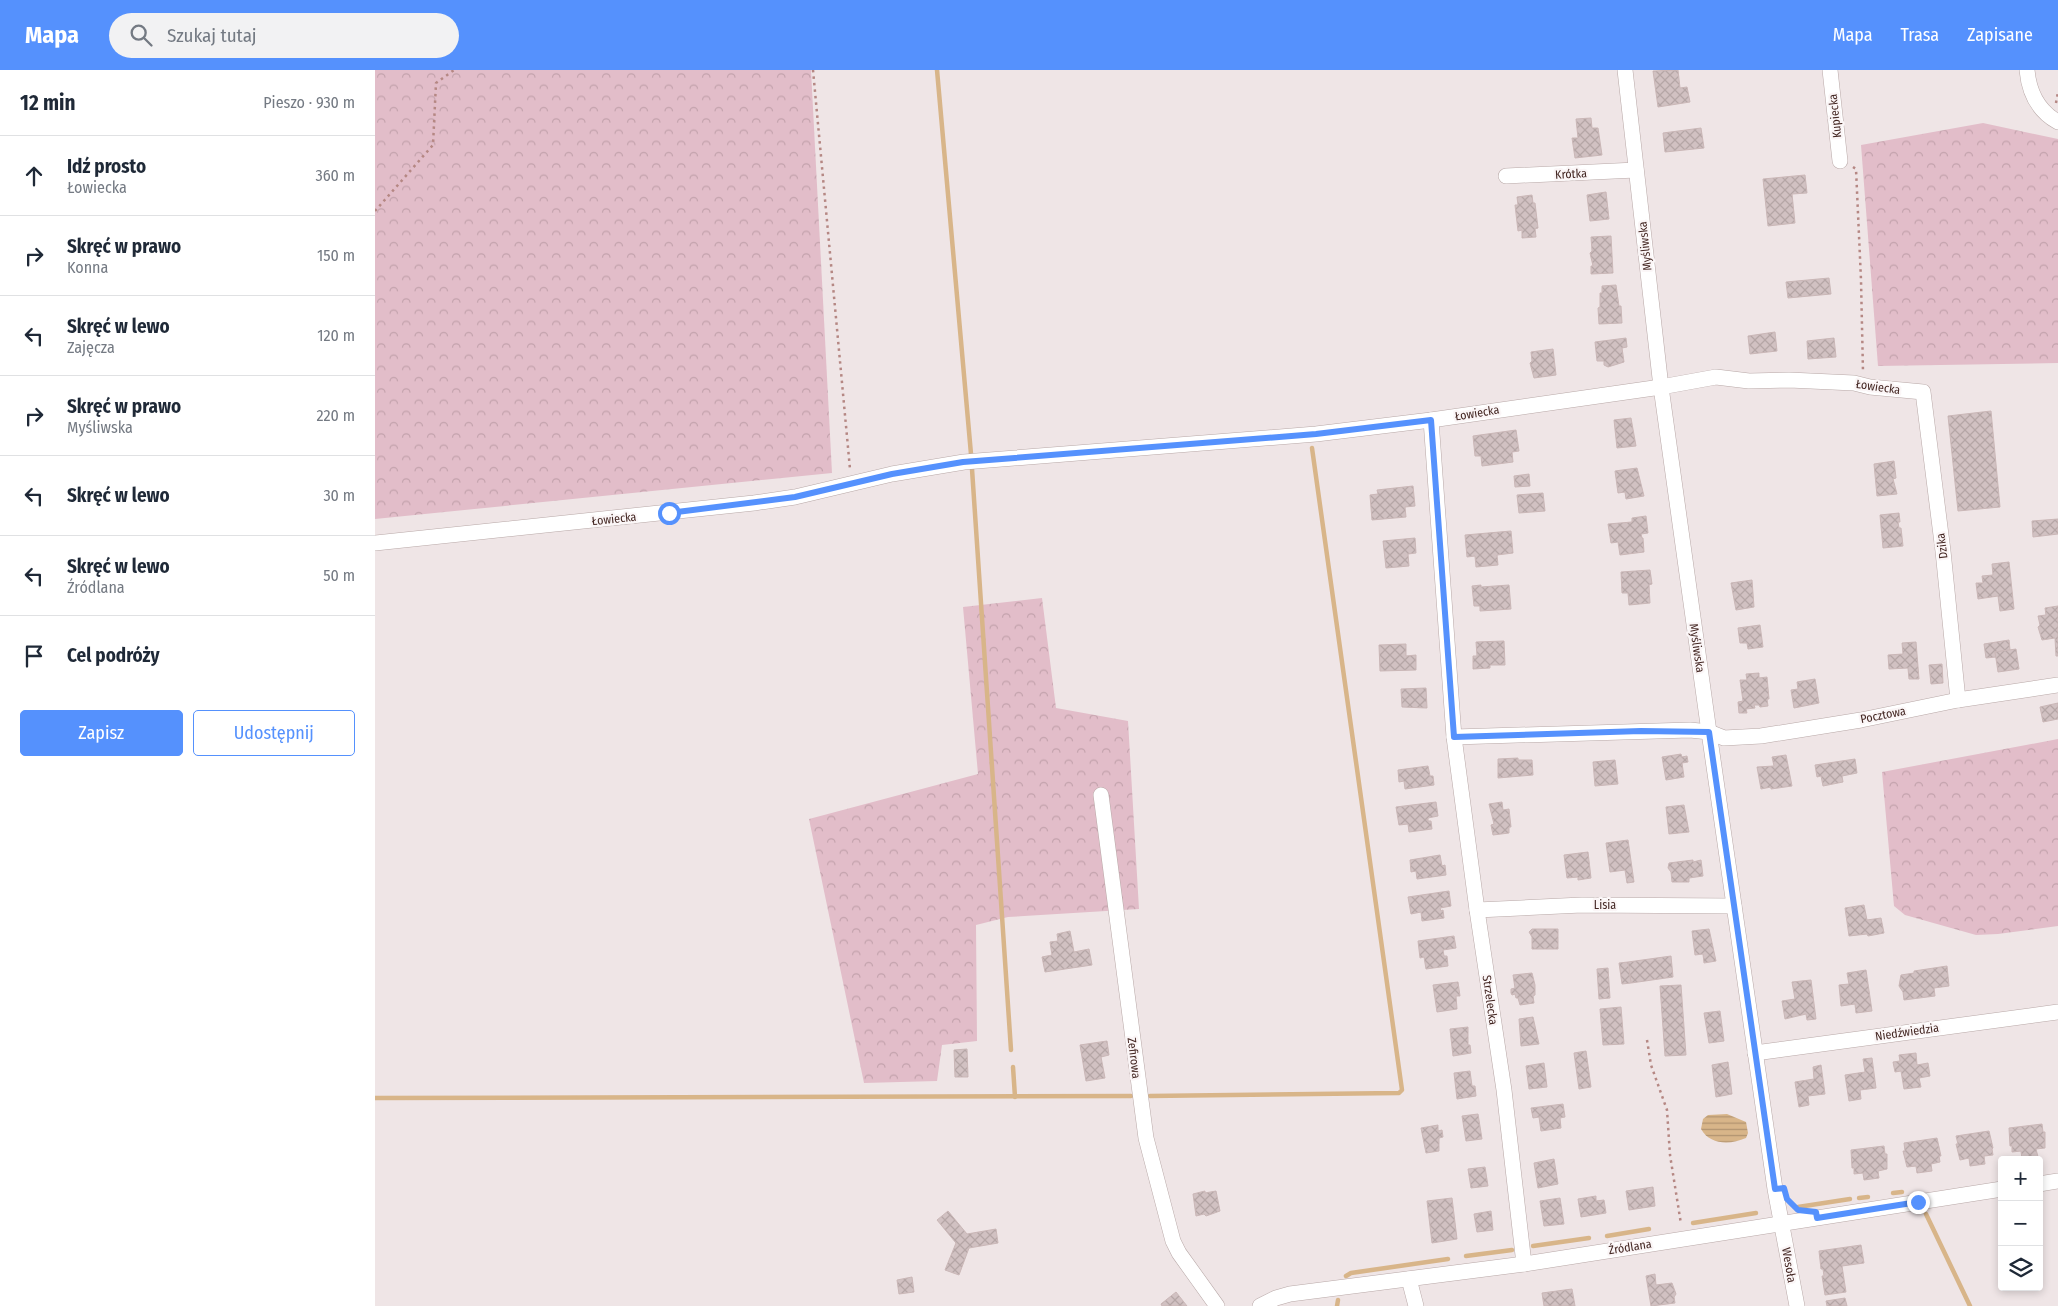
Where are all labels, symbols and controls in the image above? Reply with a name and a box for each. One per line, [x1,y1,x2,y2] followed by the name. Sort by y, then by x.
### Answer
[109,13,459,58] search box
[25,21,79,49] text: Mapa
[127,21,155,49] icon: search
[167,24,257,47] text: Szukaj tutaj
[1833,24,1872,46] text: Mapa
[1900,24,1939,46] text: Trasa
[1967,24,2033,46] text: Zapisane
[20,90,75,116] text: 12 min
[263,93,355,112] text: Pieszo · 930 m
[1826,93,1844,139] street label: Kupiecka
[67,155,146,178] text: Idź prosto
[20,162,48,190] icon: ahead
[315,166,355,185] text: 360 m
[1555,166,1587,182] street label: Krótka
[67,178,127,197] text: Łowiecka
[1635,221,1655,271] street label: Myśliwska
[67,235,181,258] text: Skręć w prawo
[20,242,48,270] icon: right
[317,246,355,265] text: 150 m
[67,258,108,277] text: Konna
[67,315,170,338] text: Skręć w lewo
[20,322,48,350] icon: left
[317,326,355,345] text: 120 m
[67,338,115,357] text: Zajęcza
[1855,377,1901,397] street label: Łowiecka
[67,395,181,418] text: Skręć w prawo
[20,402,48,430] icon: right
[1454,403,1500,423] street label: Łowiecka
[316,406,355,425] text: 220 m
[67,418,133,437] text: Myśliwska
[20,482,48,510] icon: left
[67,484,170,507] text: Skręć w lewo
[323,486,355,505] text: 30 m
[658,502,681,525] route start
[591,510,637,528] street label: Łowiecka
[1933,532,1951,560] street label: Dzika
[67,555,170,578] text: Skręć w lewo
[20,562,48,590] icon: left
[323,566,355,585] text: 50 m
[67,578,125,597] text: Źródlana
[1687,623,1707,674] street label: Myśliwska
[20,642,48,670] icon: arrive
[67,644,160,667] text: Cel podróży
[1859,704,1907,726] street label: Pocztowa
[20,710,183,756] button: Zapisz
[193,710,355,756] button: Udostępnij
[1594,898,1616,912] street label: Lisia
[1480,974,1500,1026] street label: Strzelecka
[1874,1021,1940,1043] street label: Niedźwiedzia
[1125,1037,1143,1079] street label: Zefirowa
[1998,1156,2043,1291] map controls
[1998,1156,2043,1201] button: +
[1907,1191,1930,1214] route end
[1998,1201,2043,1246] button: −
[1607,1235,1653,1257] street label: Źródlana
[1779,1246,1799,1284] street label: Wesoła
[1998,1246,2043,1291] button: layers

